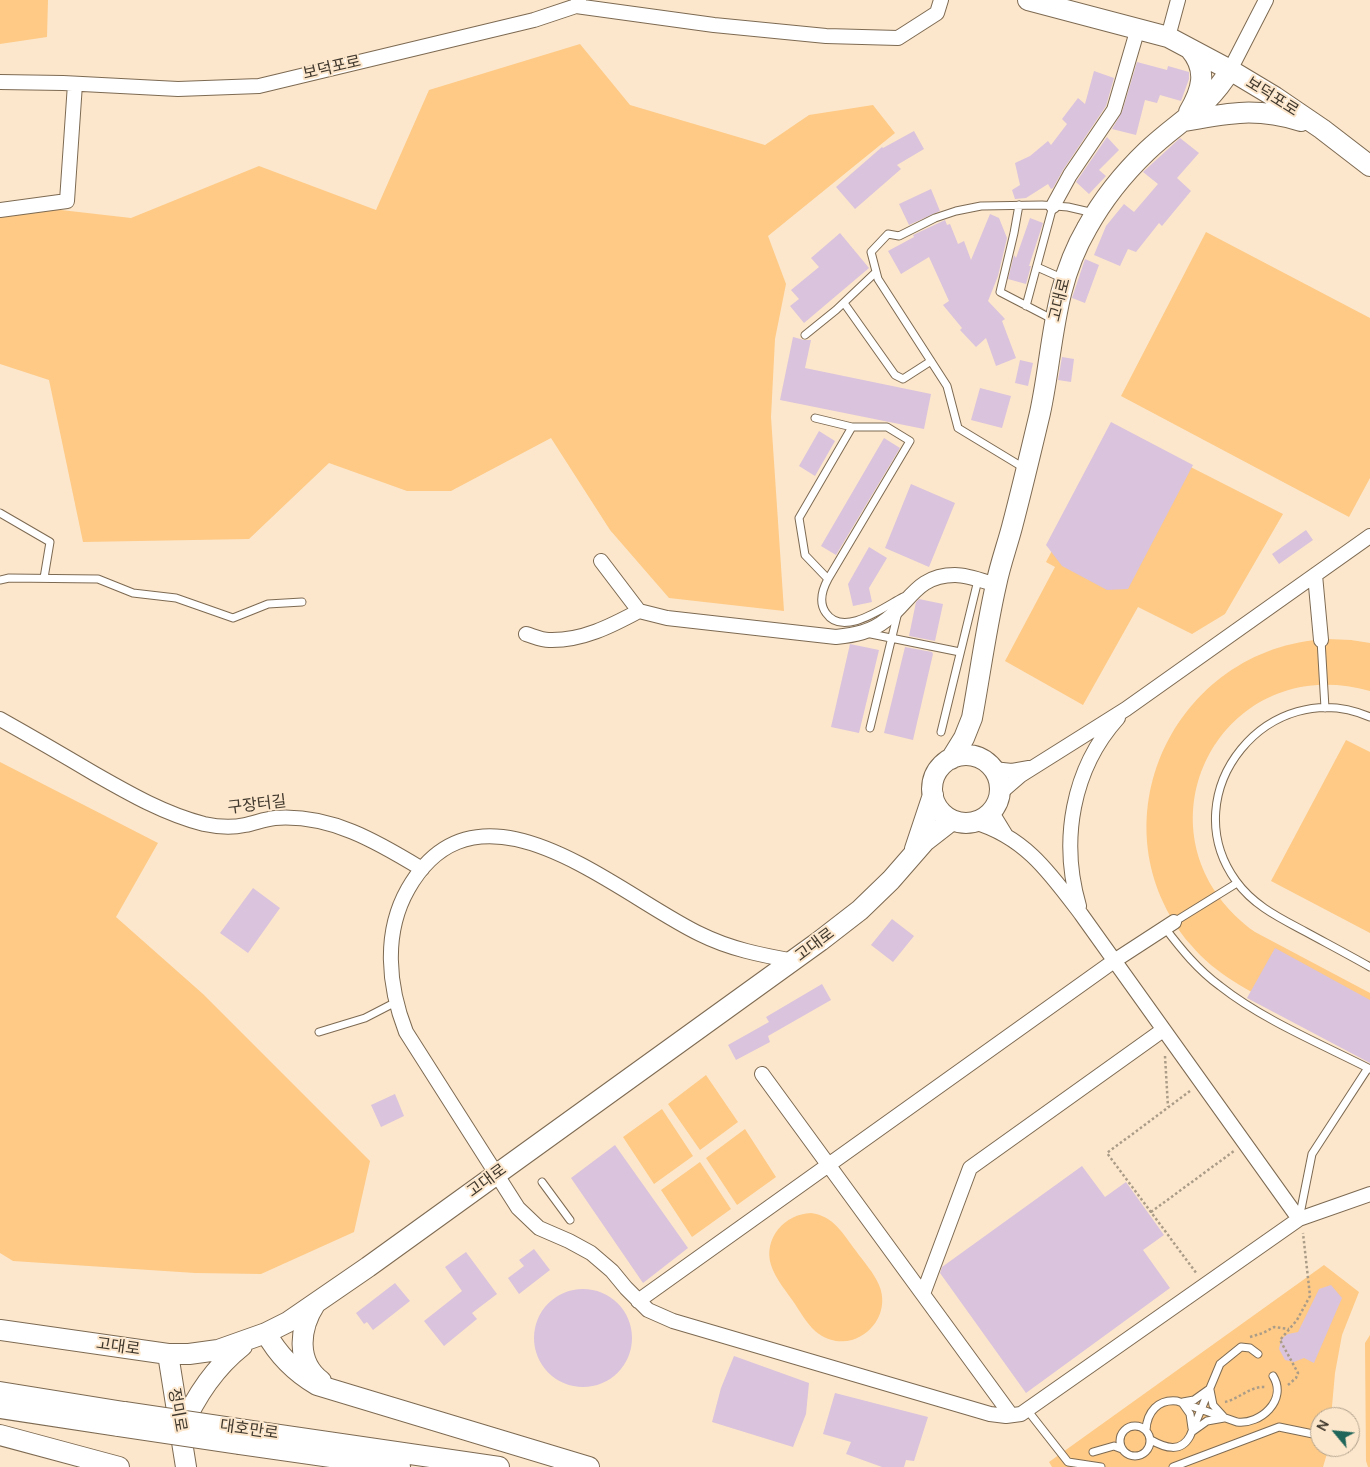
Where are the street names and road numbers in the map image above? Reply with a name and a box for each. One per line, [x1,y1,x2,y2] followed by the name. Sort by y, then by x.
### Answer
[301,52,363,84] street label: 보덕포로
[1242,73,1302,121] street label: 보덕포로
[1045,276,1075,324] street label: 고대로
[227,792,287,818] street label: 구장터길
[792,924,838,966] street label: 고대로
[463,1160,511,1202] street label: 고대로
[95,1334,141,1360] street label: 고대로
[164,1387,190,1433] street label: 정미로
[219,1416,279,1444] street label: 대호만로

